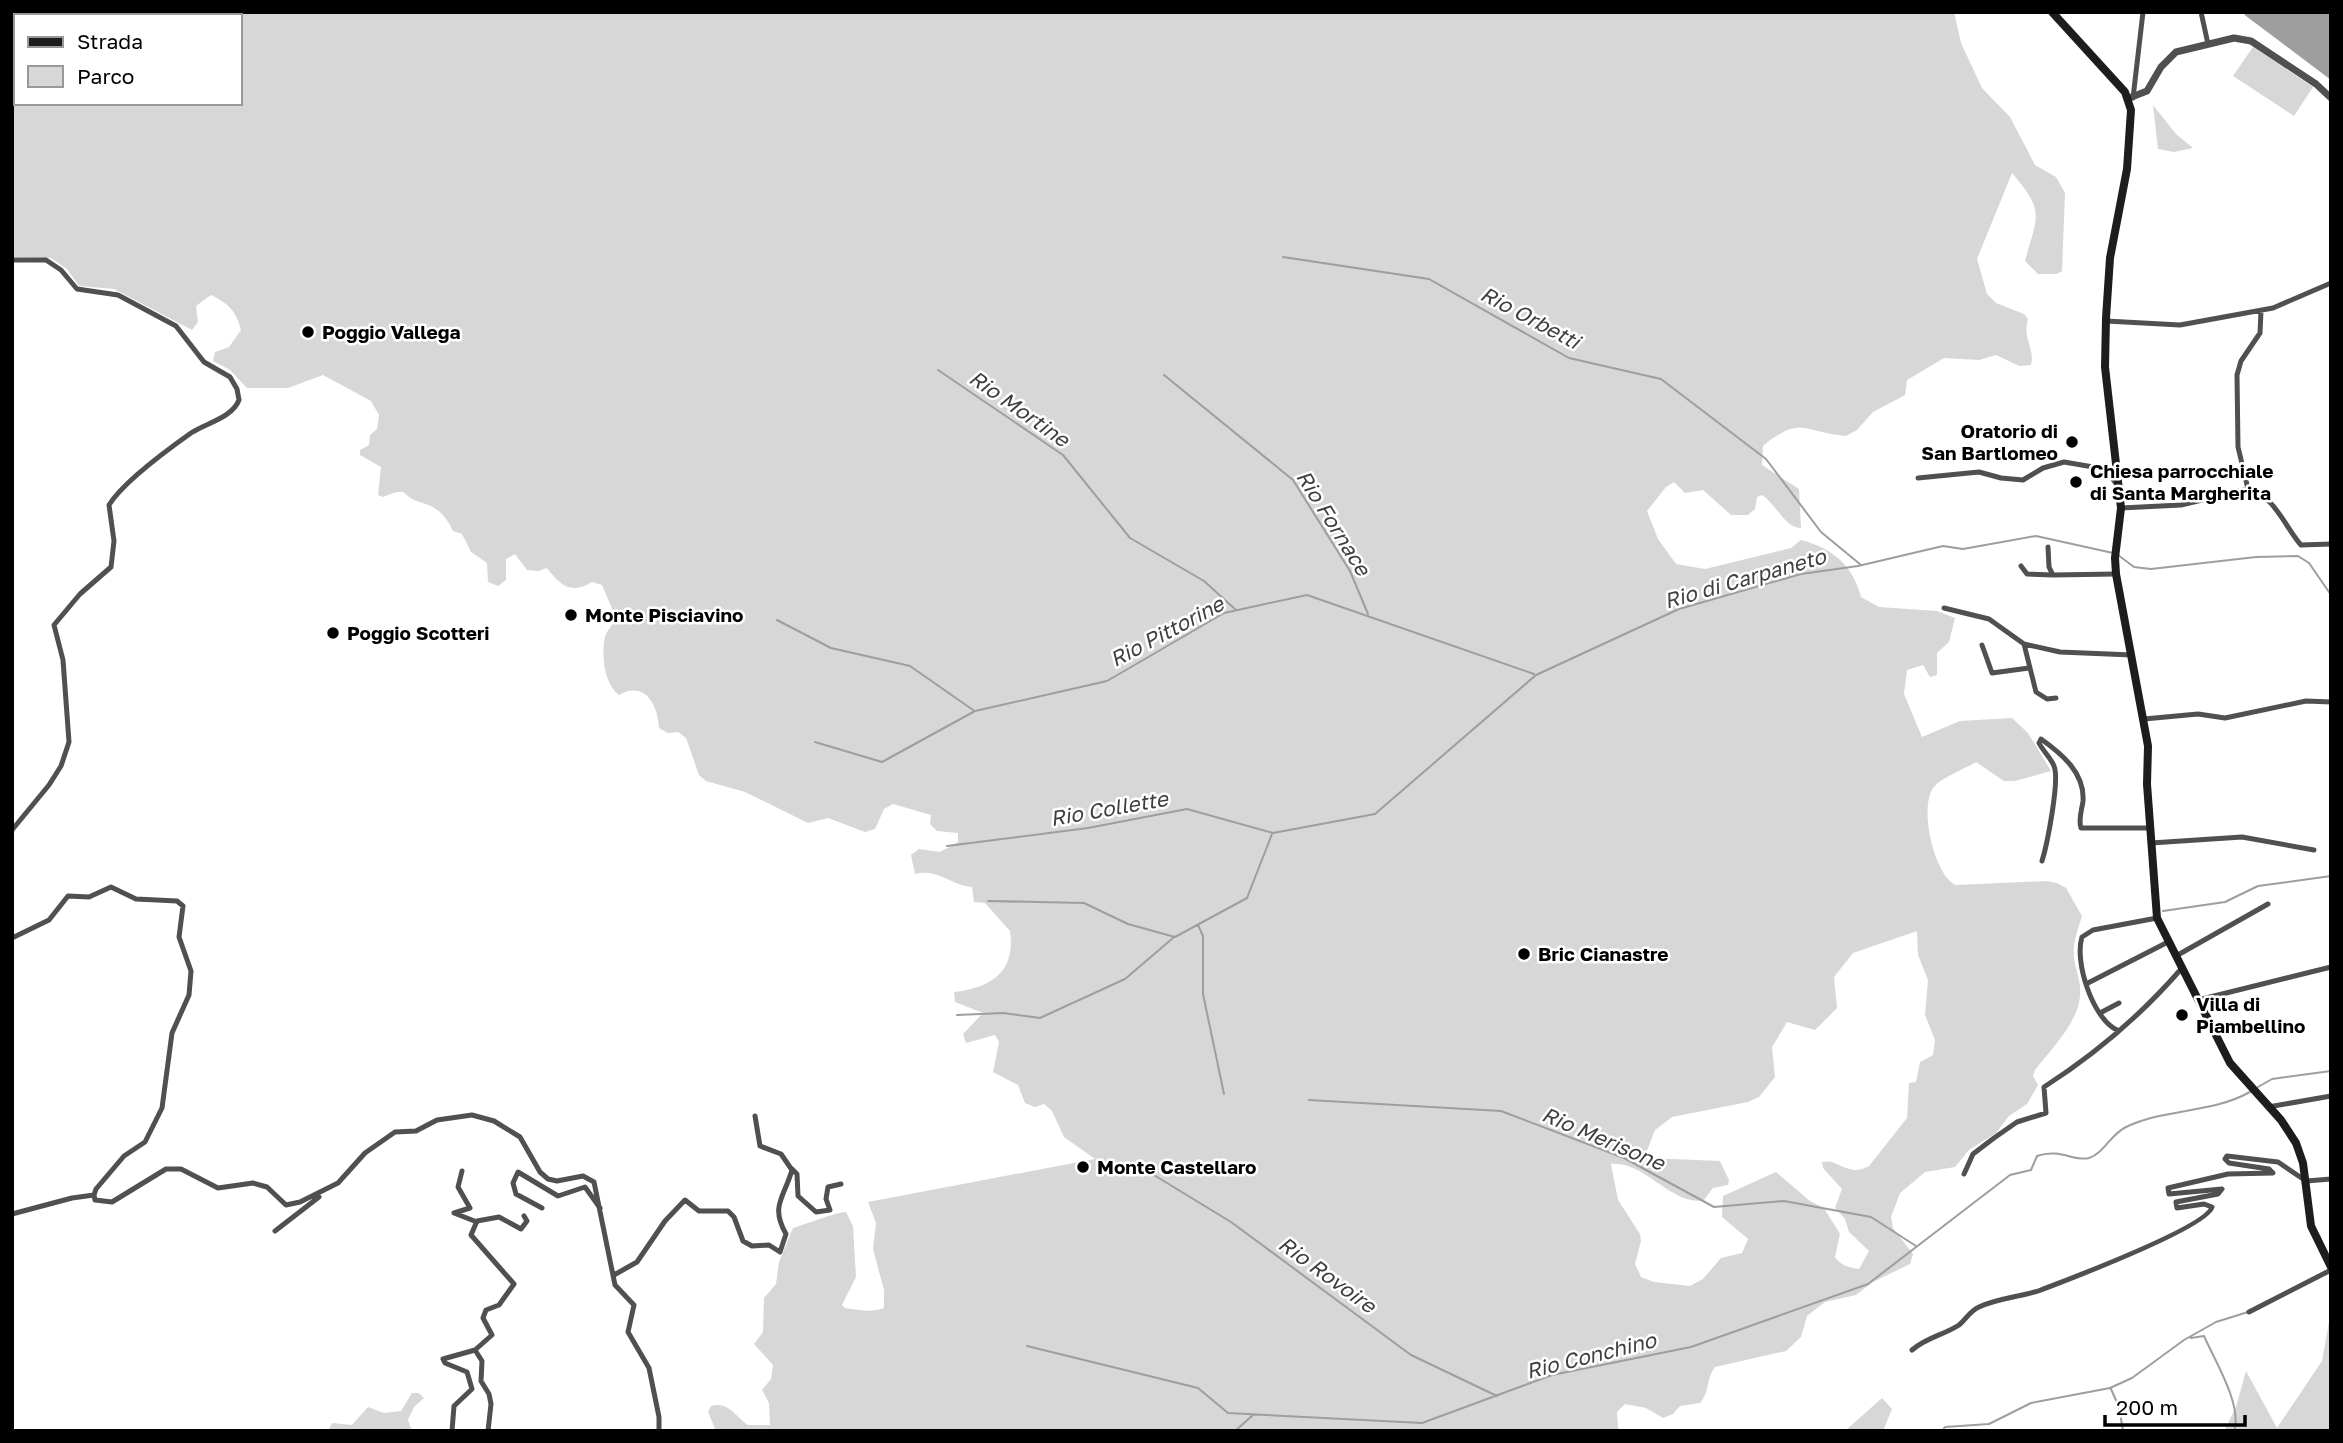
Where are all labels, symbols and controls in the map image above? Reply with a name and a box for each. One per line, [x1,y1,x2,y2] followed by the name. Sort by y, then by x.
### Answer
[14,14,242,105] legend
[77,28,143,54] text: Strada
[77,63,134,89] text: Parco
[1476,280,1587,355] water label: Rio Orbetti
[322,320,461,343] place label: Poggio Vallega
[300,324,316,340] marker: Poggio Vallega
[965,364,1076,453] water label: Rio Mortine
[1921,419,2058,464] place label: Oratorio di San Bartlomeo
[2064,434,2080,450] marker: Oratorio di San Bartlomeo
[2090,459,2274,504] place label: Chiesa parrocchiale di Santa Margherita
[1291,465,1377,581] water label: Rio Fornace
[2068,474,2084,490] marker: Chiesa parrocchiale di Santa Margherita
[1661,542,1830,614] water label: Rio di Carpaneto
[1105,589,1230,672] water label: Rio Pittorine
[585,603,743,626] place label: Monte Pisciavino
[563,607,579,623] marker: Monte Pisciavino
[347,621,490,644] place label: Poggio Scotteri
[325,625,341,641] marker: Poggio Scotteri
[1048,785,1171,831] water label: Rio Collette
[1538,942,1668,965] place label: Bric Cianastre
[1516,946,1532,962] marker: Bric Cianastre
[2196,992,2305,1037] place label: Villa di Piambellino
[2174,1007,2190,1023] marker: Villa di Piambellino
[1538,1101,1670,1176] water label: Rio Merisone
[1097,1155,1257,1178] place label: Monte Castellaro
[1075,1159,1091,1175] marker: Monte Castellaro
[1274,1230,1383,1319] water label: Rio Rovoire
[1523,1326,1660,1384] water label: Rio Conchino
[2105,1384,2245,1428] scale bar
[2116,1394,2178,1420] text: 200 m

